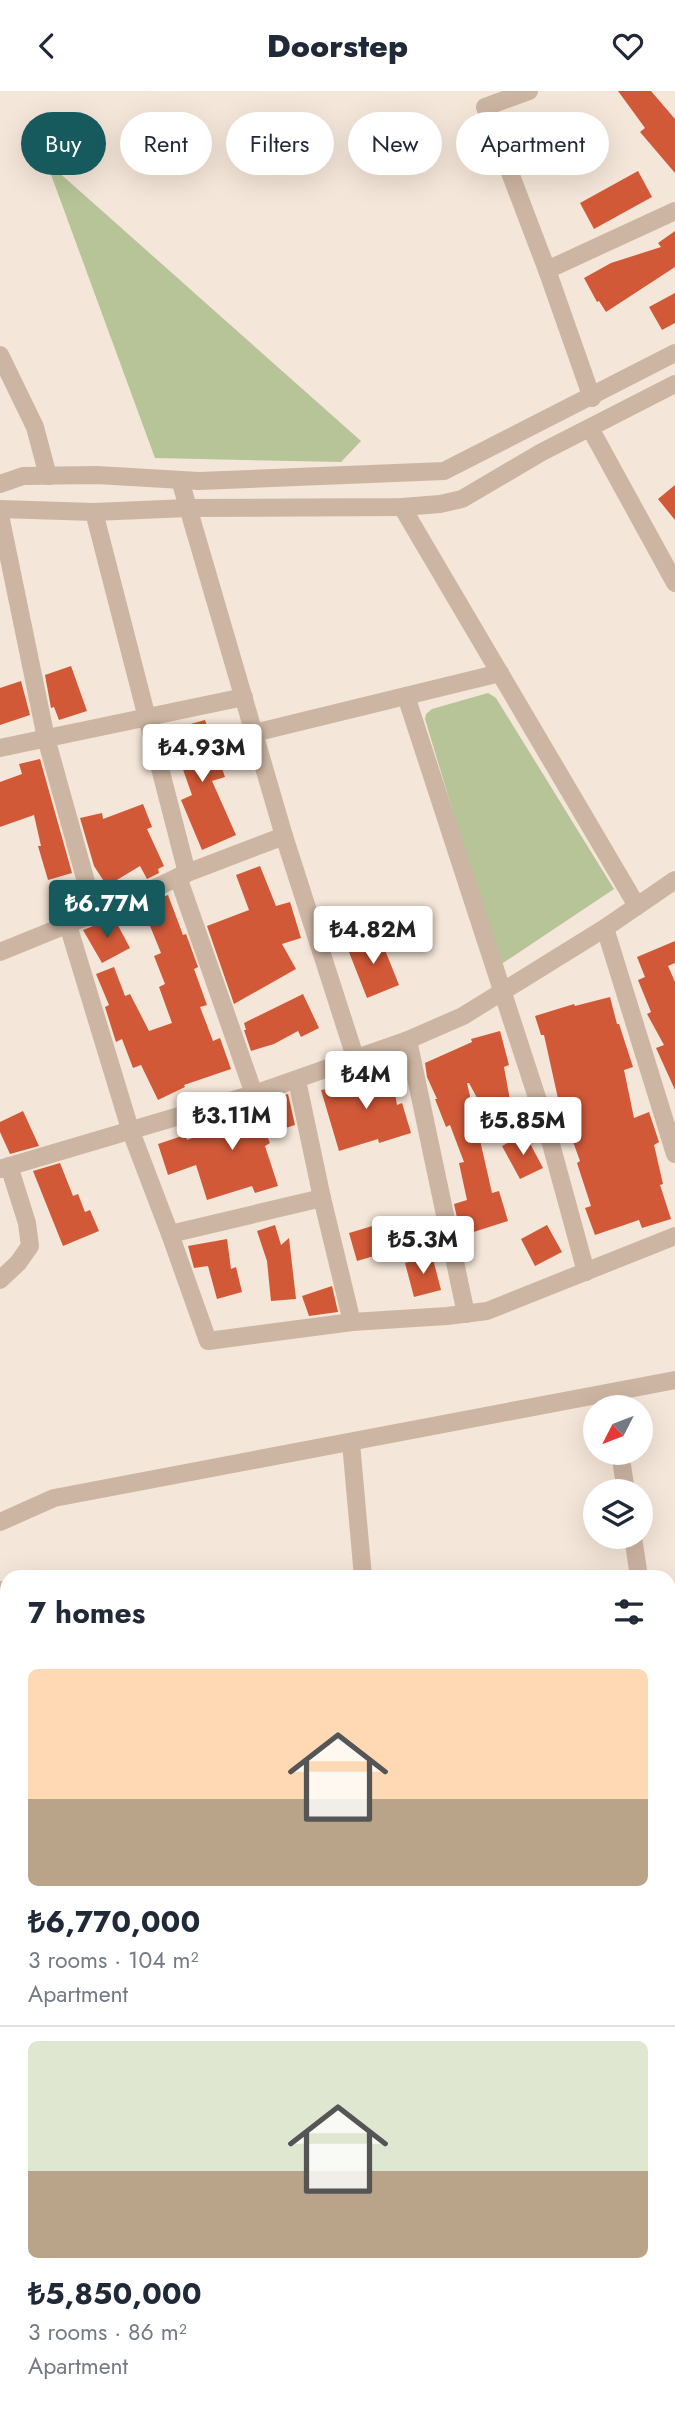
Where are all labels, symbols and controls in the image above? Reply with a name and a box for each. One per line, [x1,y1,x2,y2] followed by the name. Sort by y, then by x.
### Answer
[267,23,408,69] text: Doorstep
[28,27,66,65] icon: back
[609,27,647,65] icon: heart
[21,112,106,175] chip: Buy
[120,112,212,175] chip: Rent
[226,112,334,175] chip: Filters
[348,112,442,175] chip: New
[456,112,609,175] chip: Apartment
[145,725,259,784] pin: ₺4.93M
[159,730,245,764] text: ₺4.93M
[50,881,164,940] pin: ₺6.77M
[65,886,149,920] text: ₺6.77M
[316,907,430,966] pin: ₺4.82M
[330,912,416,946] text: ₺4.82M
[332,1051,400,1111] pin: ₺4M
[341,1057,391,1091] text: ₺4M
[175,1093,289,1152] pin: ₺3.11M
[466,1097,580,1157] pin: ₺5.85M
[193,1098,271,1132] text: ₺3.11M
[480,1103,566,1137] text: ₺5.85M
[374,1217,472,1276] pin: ₺5.3M
[388,1222,458,1256] text: ₺5.3M
[583,1395,653,1465] north arrow
[583,1395,653,1549] map controls
[583,1479,653,1549] button: layers
[28,1591,145,1634] text: 7 homes
[610,1593,648,1631] icon: filters
[275,1714,401,1840] icon: home
[28,1900,200,1943] text: ₺6,770,000
[28,1943,198,1977] text: 3 rooms · 104 m²
[28,1977,128,2011] text: Apartment
[275,2086,401,2212] icon: home
[28,2272,202,2315] text: ₺5,850,000
[28,2315,187,2349] text: 3 rooms · 86 m²
[28,2349,128,2383] text: Apartment

